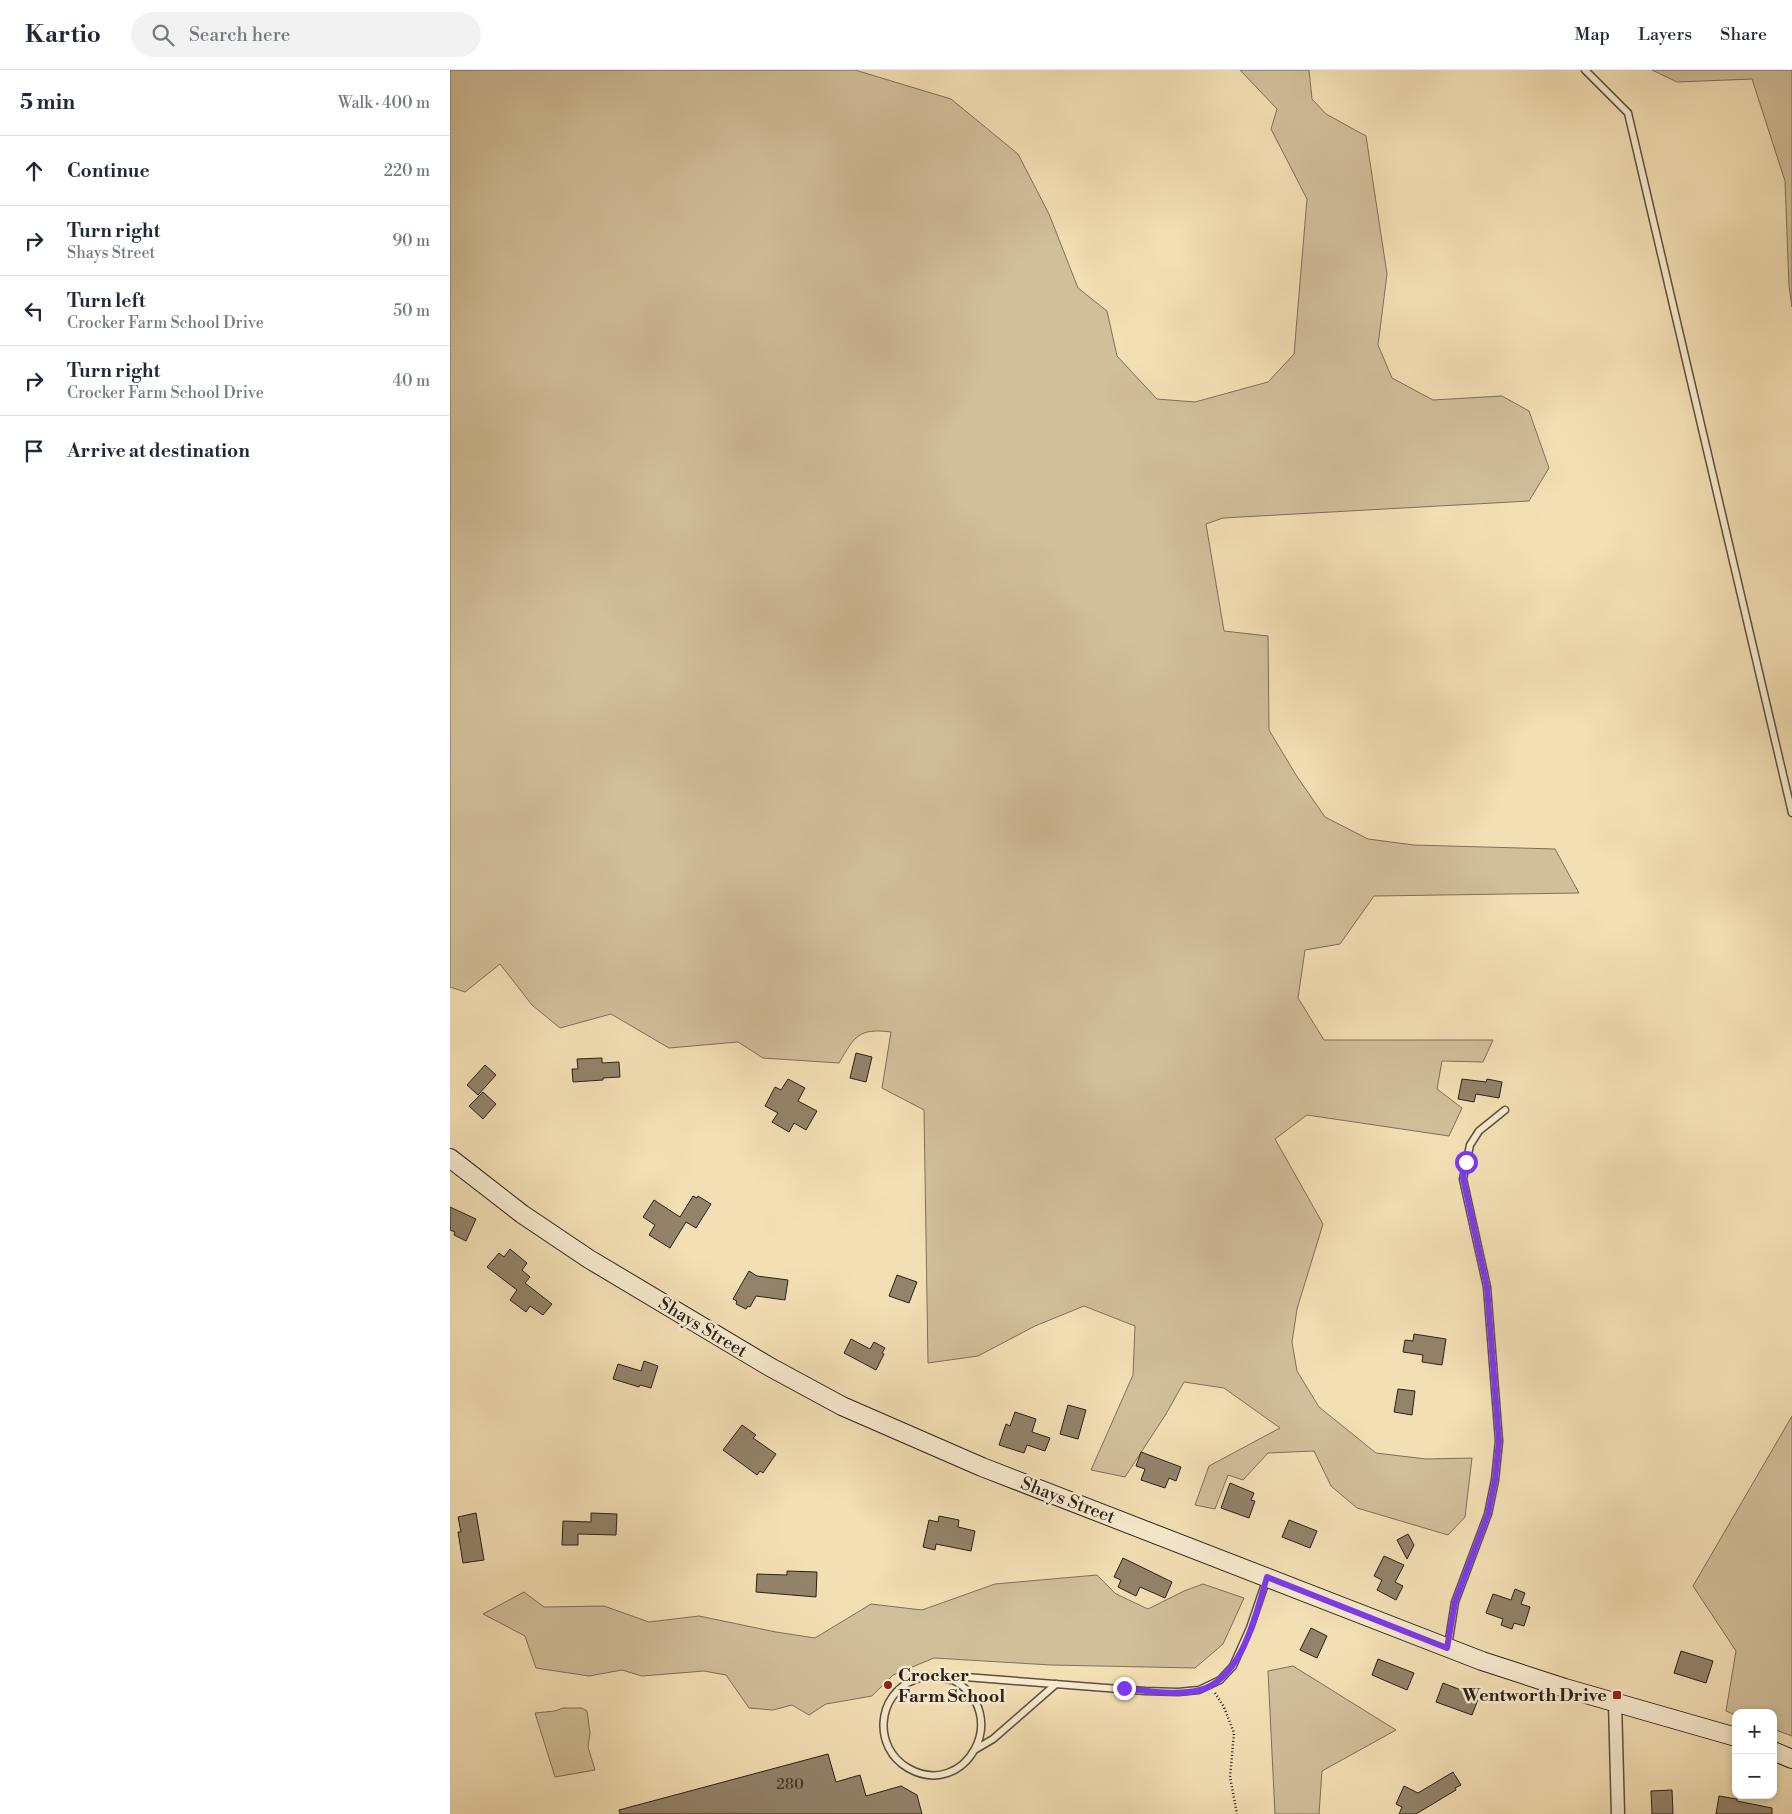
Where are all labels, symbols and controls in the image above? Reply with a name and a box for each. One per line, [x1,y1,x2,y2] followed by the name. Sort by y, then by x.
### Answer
[131,12,481,57] search box
[25,20,101,50] text: Kartio
[149,21,177,49] icon: search
[189,23,290,47] text: Search here
[1575,23,1610,46] text: Map
[1638,23,1692,46] text: Layers
[1720,23,1767,46] text: Share
[20,90,75,116] text: 5 min
[338,93,430,113] text: Walk · 400 m
[20,157,48,185] icon: ahead
[67,159,150,183] text: Continue
[384,161,430,181] text: 220 m
[67,219,160,243] text: Turn right
[20,227,48,255] icon: right
[392,231,430,251] text: 90 m
[67,243,155,263] text: Shays Street
[67,289,146,313] text: Turn left
[20,297,48,325] icon: left
[393,301,430,321] text: 50 m
[67,313,264,333] text: Crocker Farm School Drive
[67,359,160,383] text: Turn right
[20,367,48,395] icon: right
[393,371,430,391] text: 40 m
[67,383,264,403] text: Crocker Farm School Drive
[20,437,48,465] icon: arrive
[67,439,250,463] text: Arrive at destination
[1455,1151,1478,1174] route start
[654,1292,752,1363] street label: Shays Street
[1017,1472,1119,1529] street label: Shays Street
[898,1664,1005,1708] place label: Crocker Farm School
[1113,1677,1136,1700] route end
[882,1679,894,1691] marker: Crocker Farm School
[1461,1684,1607,1707] place label: Wentworth Drive
[1611,1689,1623,1701] marker: Wentworth Drive
[1732,1709,1777,1799] map controls
[1732,1709,1777,1754] button: +
[1732,1754,1777,1799] button: −
[776,1775,804,1794] house number: 280

